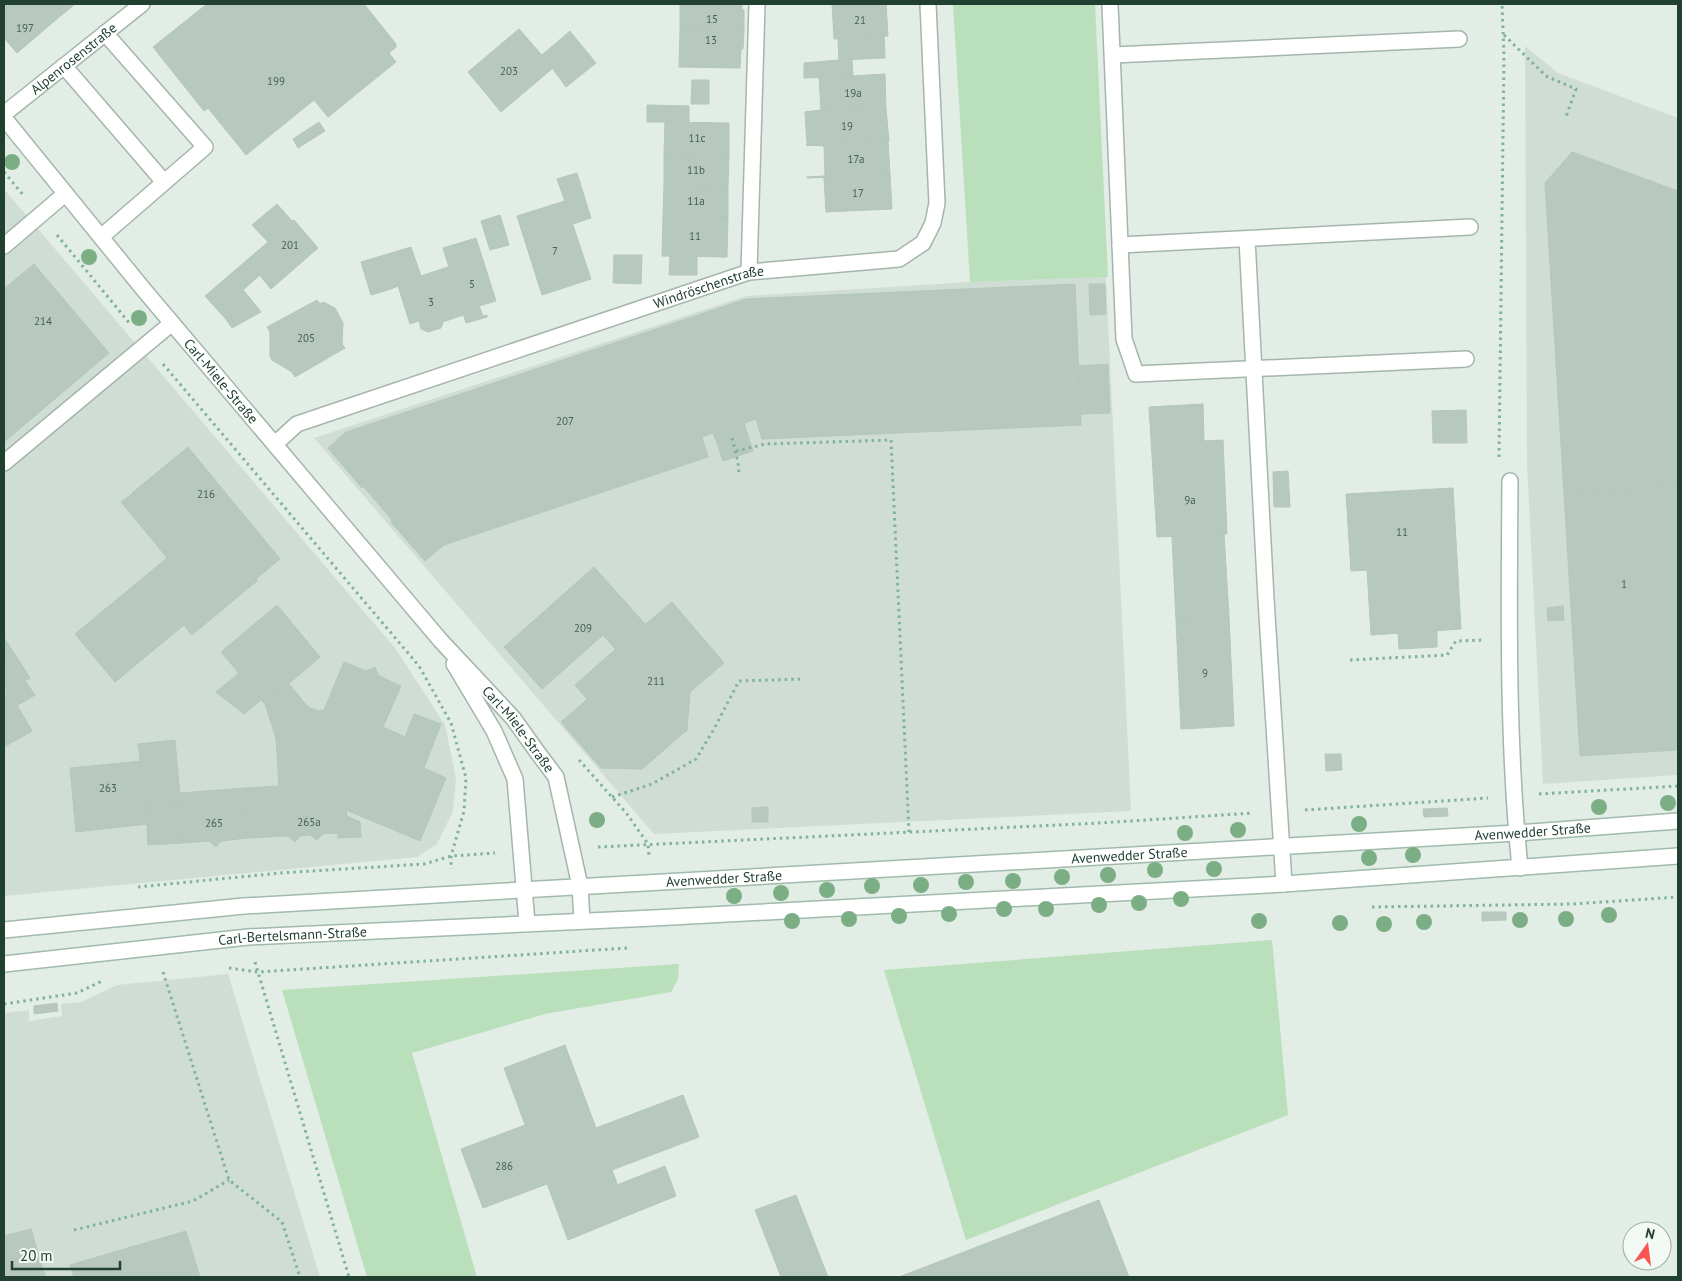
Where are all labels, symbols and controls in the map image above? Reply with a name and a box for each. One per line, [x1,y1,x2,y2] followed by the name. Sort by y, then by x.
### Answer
[706,12,718,26] house number: 15
[854,13,866,27] house number: 21
[27,19,120,98] street label: Alpenrosenstraße
[16,21,34,35] house number: 197
[705,33,717,47] house number: 13
[500,64,518,78] house number: 203
[267,74,285,88] house number: 199
[844,86,862,100] house number: 19a
[841,119,853,133] house number: 19
[689,131,706,145] house number: 11c
[848,152,864,166] house number: 17a
[687,163,705,177] house number: 11b
[852,186,864,200] house number: 17
[687,194,705,208] house number: 11a
[689,229,701,243] house number: 11
[281,238,299,252] house number: 201
[552,244,558,258] house number: 7
[651,262,765,312] street label: Windröschenstraße
[469,277,475,291] house number: 5
[428,295,434,309] house number: 3
[34,314,52,328] house number: 214
[297,331,315,345] house number: 205
[180,335,262,427] street label: Carl-Miele-Straße
[556,414,574,428] house number: 207
[197,487,215,501] house number: 216
[1184,493,1196,507] house number: 9a
[1396,525,1408,539] house number: 11
[1621,577,1627,591] house number: 1
[574,621,592,635] house number: 209
[1202,666,1208,680] house number: 9
[647,674,665,688] house number: 211
[478,682,558,776] street label: Carl-Miele-Straße
[99,781,117,795] house number: 263
[297,815,321,829] house number: 265a
[205,816,223,830] house number: 265
[1474,818,1591,844] street label: Avenwedder Straße
[1071,843,1188,868] street label: Avenwedder Straße
[665,866,783,891] street label: Avenwedder Straße
[217,922,367,949] street label: Carl-Bertelsmann-Straße
[495,1159,513,1173] house number: 286
[1622,1221,1672,1271] north arrow
[1644,1224,1657,1243] text: N
[12,1238,120,1270] scale bar
[20,1246,53,1265] text: 20 m

